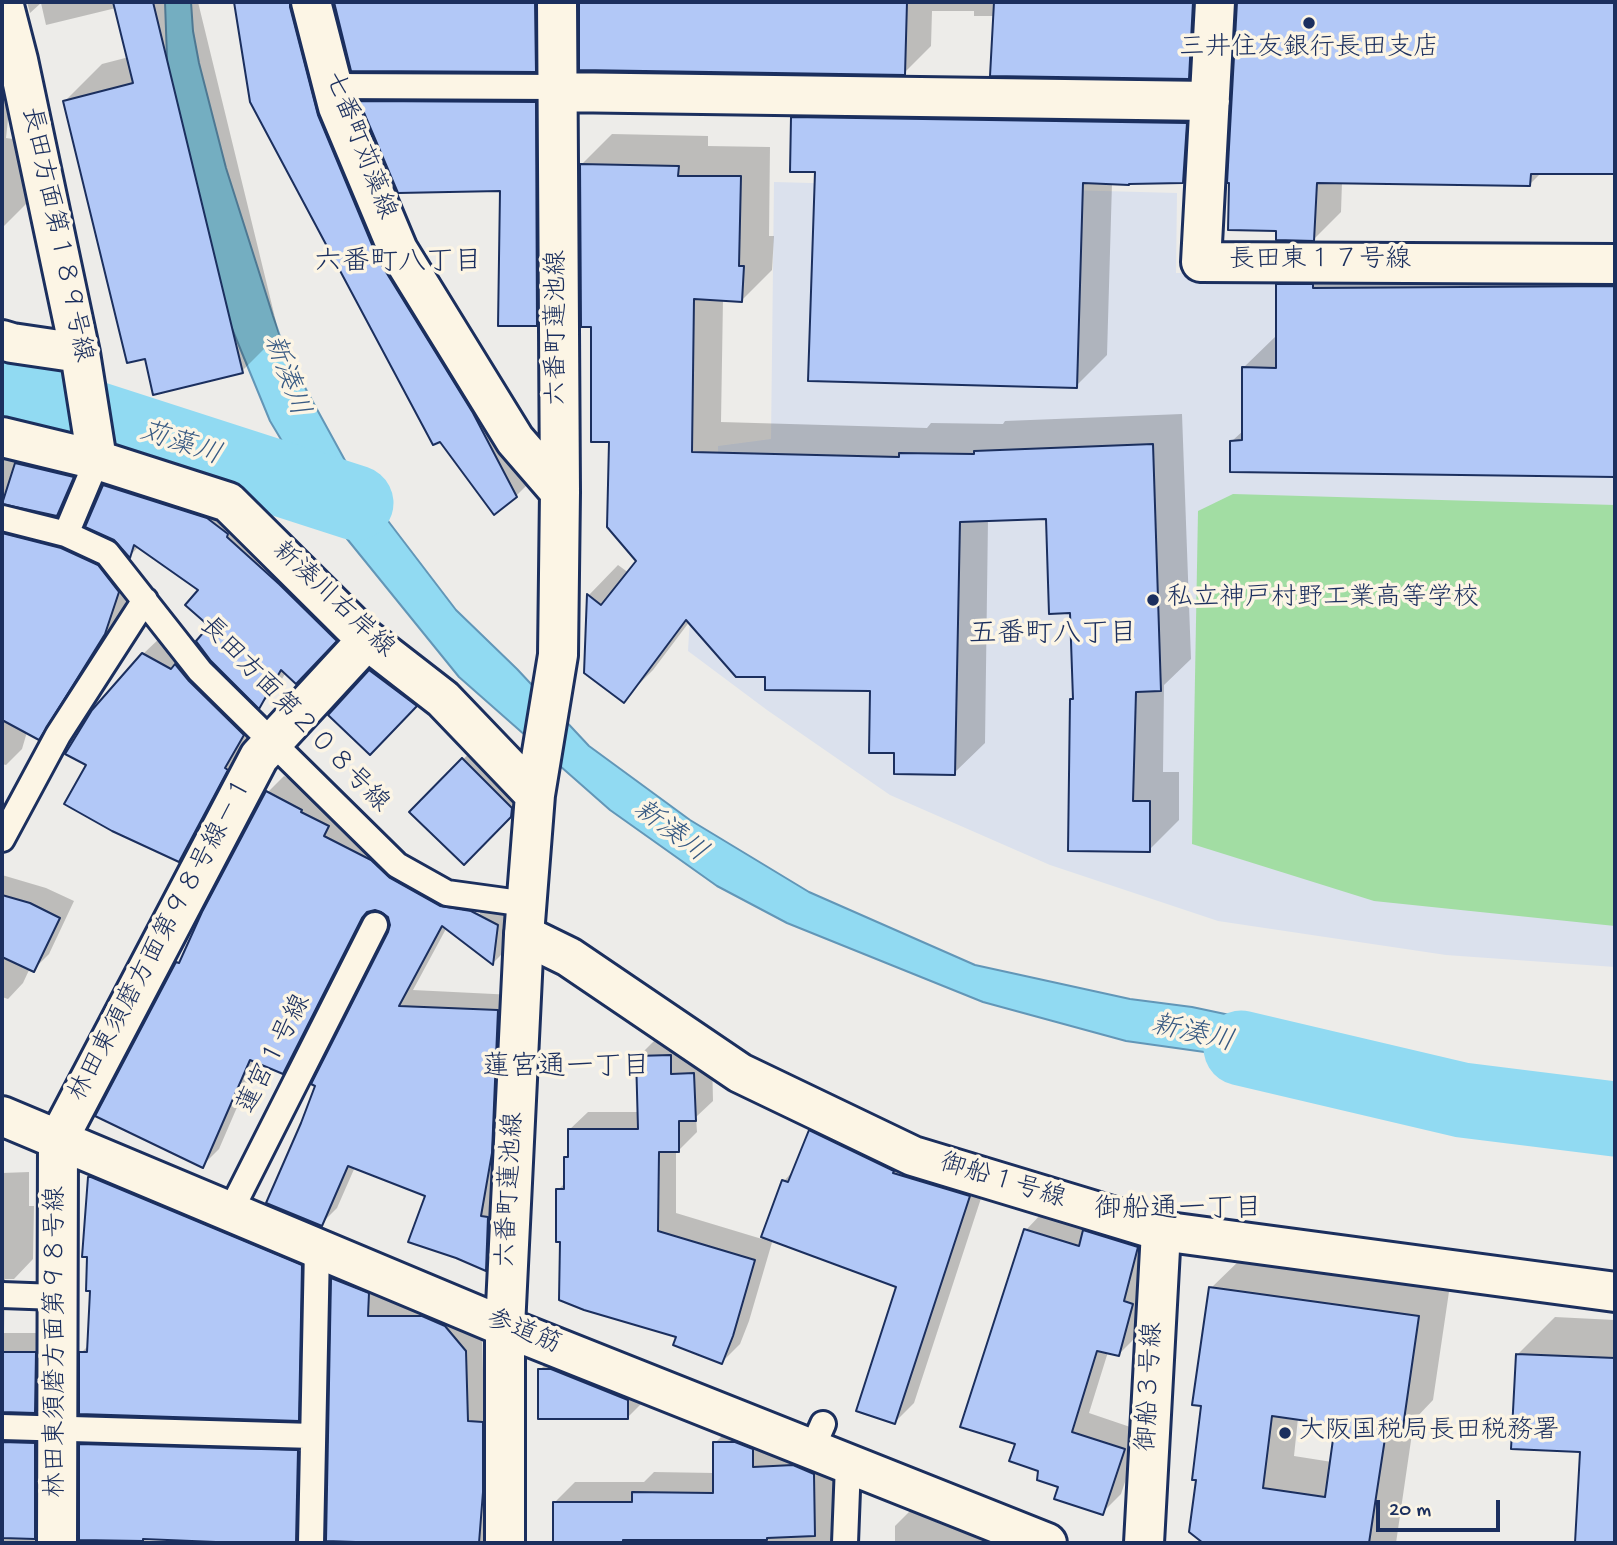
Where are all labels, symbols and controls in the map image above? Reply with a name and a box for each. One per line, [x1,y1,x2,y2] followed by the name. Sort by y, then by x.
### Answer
[1301,15,1317,31] marker: 三井住友銀行長田支店
[1179,34,1439,66] place label: 三井住友銀行長田支店
[315,68,401,224] street label: 七番町苅藻線
[13,105,97,365] street label: 長田方面第１８９号線
[1229,246,1411,278] street label: 長田東１７号線
[314,248,482,282] district label: 六番町八丁目
[543,250,575,406] street label: 六番町蓮池線
[254,331,314,421] water label: 新湊川
[135,417,225,475] water label: 苅藻川
[264,536,400,666] street label: 新湊川右岸線
[1167,584,1479,616] place label: 私立神戸村野工業高等学校
[1145,592,1161,608] marker: 私立神戸村野工業高等学校
[191,612,395,820] street label: 長田方面第２０８号線
[969,620,1137,654] district label: 五番町八丁目
[64,772,262,1108] street label: 林田東須磨方面第９８号線－１
[625,794,713,872] water label: 新湊川
[233,990,319,1120] street label: 蓮宮１号線
[1147,1010,1237,1062] water label: 新湊川
[482,1053,650,1087] district label: 蓮宮通一丁目
[492,1111,532,1269] street label: 六番町蓮池線
[935,1149,1069,1217] street label: 御船１号線
[42,1186,74,1498] street label: 林田東須磨方面第９８号線
[1094,1195,1262,1229] district label: 御船通一丁目
[481,1305,565,1363] street label: 参道筋
[1133,1321,1171,1453] street label: 御船３号線
[1299,1417,1559,1449] place label: 大阪国税局長田税務署
[1277,1425,1293,1441] marker: 大阪国税局長田税務署
[1379,1486,1503,1530] scale bar
[1389,1499,1431,1524] text: 20 m

